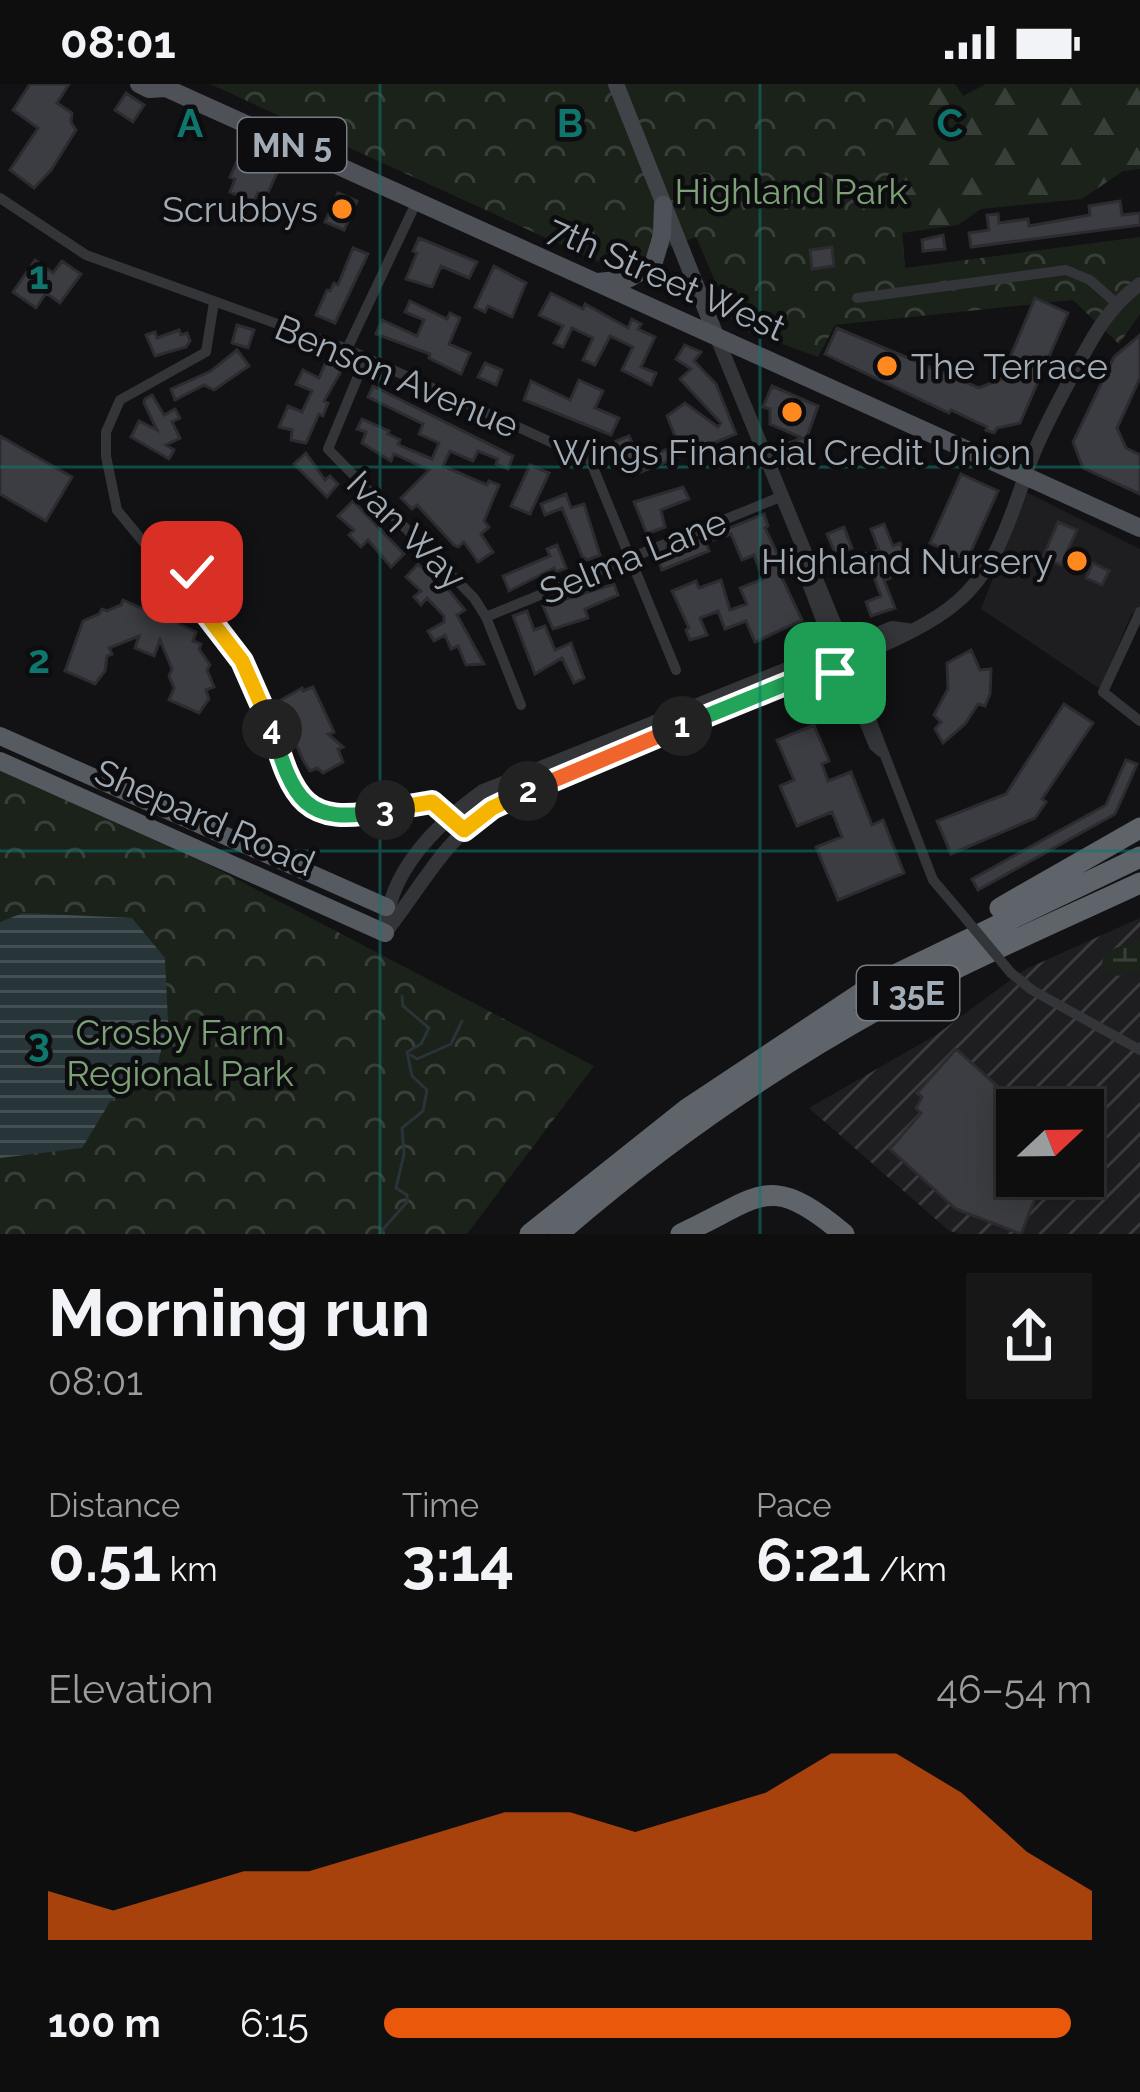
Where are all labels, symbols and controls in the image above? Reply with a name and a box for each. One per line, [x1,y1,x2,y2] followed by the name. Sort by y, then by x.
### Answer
[60,16,176,69] text: 08:01
[177,100,204,146] text: A
[557,100,583,146] text: B
[937,100,964,146] text: C
[238,118,346,172] road number: MN 5
[674,170,908,212] park label: Highland Park
[162,188,318,230] place label: Scrubbys
[329,196,355,222] marker: Scrubbys
[542,207,792,349] street label: 7th Street West
[29,252,49,298] text: 1
[269,306,525,446] street label: Benson Avenue
[911,345,1108,387] place label: The Terrace
[874,353,900,379] marker: The Terrace
[779,399,805,425] marker: Wings Financial Credit Union
[553,431,1031,473] place label: Wings Financial Credit Union
[339,462,475,598] street label: Ivan Way
[534,500,732,612] street label: Selma Lane
[141,521,243,623] pin
[159,539,225,605] icon: check
[761,540,1053,582] place label: Highland Nursery
[1064,548,1090,574] marker: Highland Nursery
[784,622,886,724] pin
[28,636,50,682] text: 2
[802,640,868,706] icon: arrive
[652,696,712,756] pin: 1
[242,699,302,759] pin: 4
[674,706,690,745] text: 1
[263,709,281,748] text: 4
[89,750,321,884] street label: Shepard Road
[498,761,558,821] pin: 2
[519,771,537,810] text: 2
[355,780,415,840] pin: 3
[376,790,394,829] text: 3
[857,966,959,1020] road number: I 35E
[66,1011,294,1094] park label: Crosby Farm Regional Park
[28,1019,50,1065] text: 3
[996,1089,1104,1197] north arrow
[996,1089,1104,1197] map controls
[966,1273,1092,1399] button: share
[48,1274,430,1351] text: Morning run
[48,1358,143,1404] text: 08:01
[48,1486,180,1525] text: Distance
[402,1486,479,1525] text: Time
[756,1486,832,1525] text: Pace
[48,1525,161,1595] text: 0.51
[402,1525,514,1595] text: 3:14
[756,1525,871,1595] text: 6:21
[161,1550,217,1589] text: km
[871,1550,947,1589] text: /km
[48,1666,214,1712] text: Elevation
[937,1666,1092,1712] text: 46–54 m
[48,2000,161,2046] text: 100 m
[240,2000,309,2046] text: 6:15

